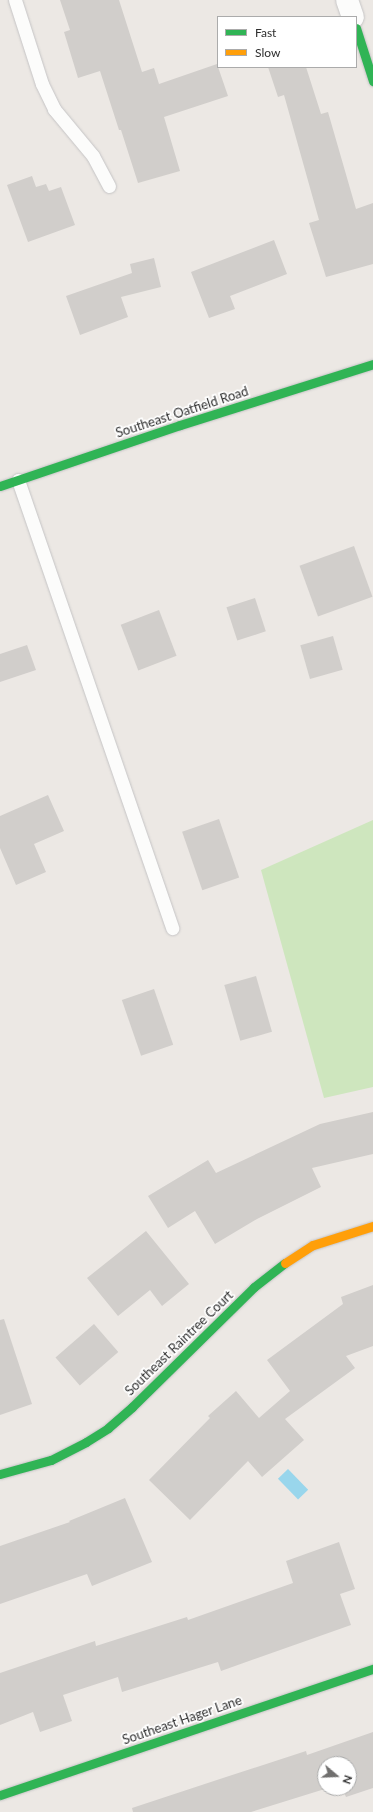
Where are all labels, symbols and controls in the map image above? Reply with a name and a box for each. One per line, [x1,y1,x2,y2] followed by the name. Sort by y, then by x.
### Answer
[217,16,357,68] legend
[255,25,276,40] text: Fast
[255,45,280,60] text: Slow
[114,383,250,441] street label: Southeast Oatfield Road
[122,1287,236,1399] street label: Southeast Raintree Court
[120,1692,244,1748] street label: Southeast Hager Lane
[317,1756,357,1796] north arrow
[340,1774,355,1786] text: N

